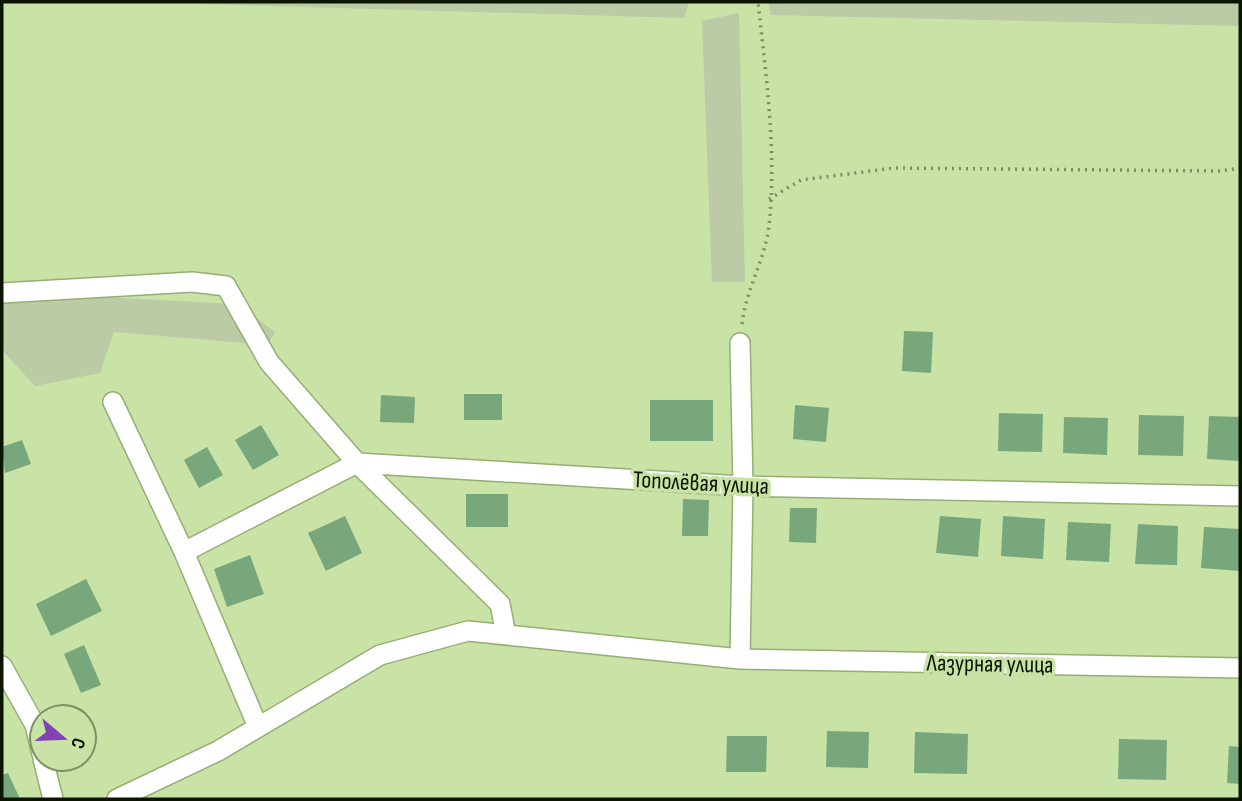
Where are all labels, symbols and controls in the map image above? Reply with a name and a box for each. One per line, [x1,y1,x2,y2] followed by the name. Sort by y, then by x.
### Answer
[632,465,770,501] street label: Тополёвая улица
[925,648,1054,680] street label: Лазурная улица
[28,703,98,773] north arrow
[65,735,90,752] text: С

